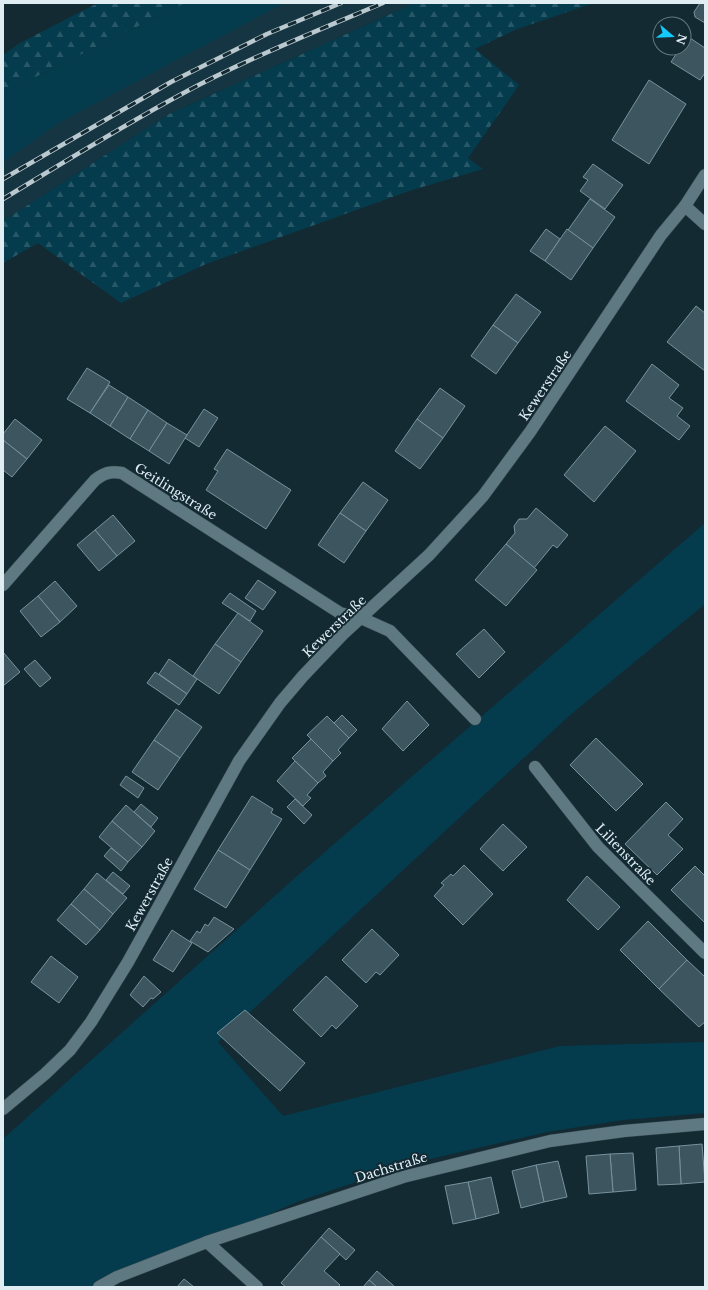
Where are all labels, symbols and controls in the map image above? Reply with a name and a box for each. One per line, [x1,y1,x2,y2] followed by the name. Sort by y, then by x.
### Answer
[652,16,692,56] north arrow
[673,32,690,47] text: N
[515,346,575,424] street label: Kewerstraße
[131,459,220,524] street label: Geitlingstraße
[299,592,370,661] street label: Kewerstraße
[592,820,659,889] street label: Lilienstraße
[122,854,177,934] street label: Kewerstraße
[353,1148,430,1187] street label: Dachstraße

